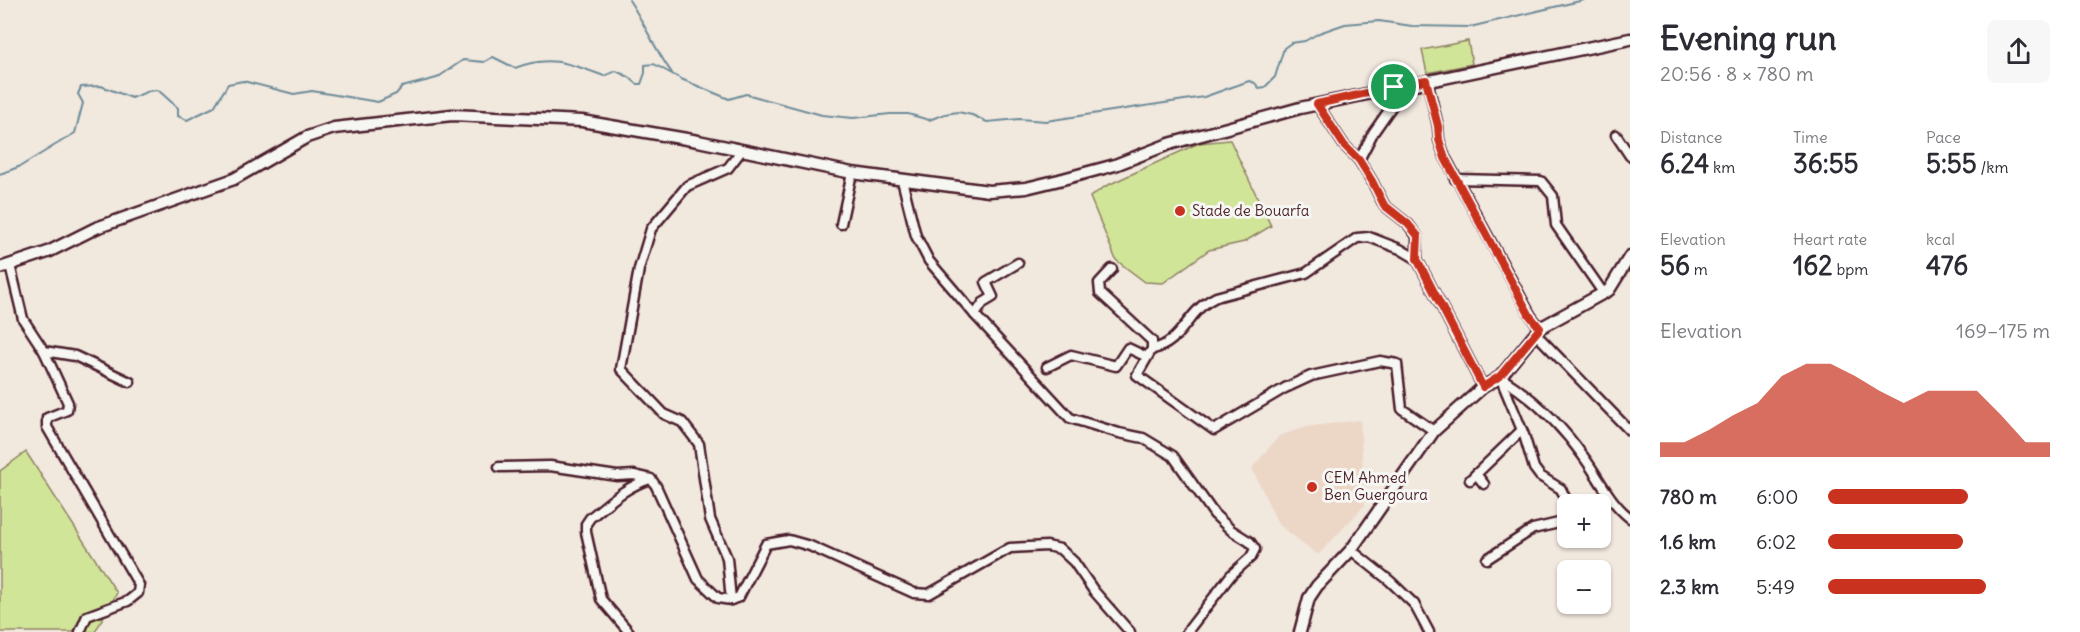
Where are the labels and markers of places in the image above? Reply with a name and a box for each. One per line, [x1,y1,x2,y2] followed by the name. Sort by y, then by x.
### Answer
[1368,61,1419,112] pin
[1192,201,1310,220] place label: Stade de Bouarfa
[1173,204,1187,218] marker: Stade de Bouarfa
[1324,468,1428,504] place label: CEM Ahmed Ben Guergoura
[1305,480,1319,494] marker: CEM Ahmed Ben Guergoura

